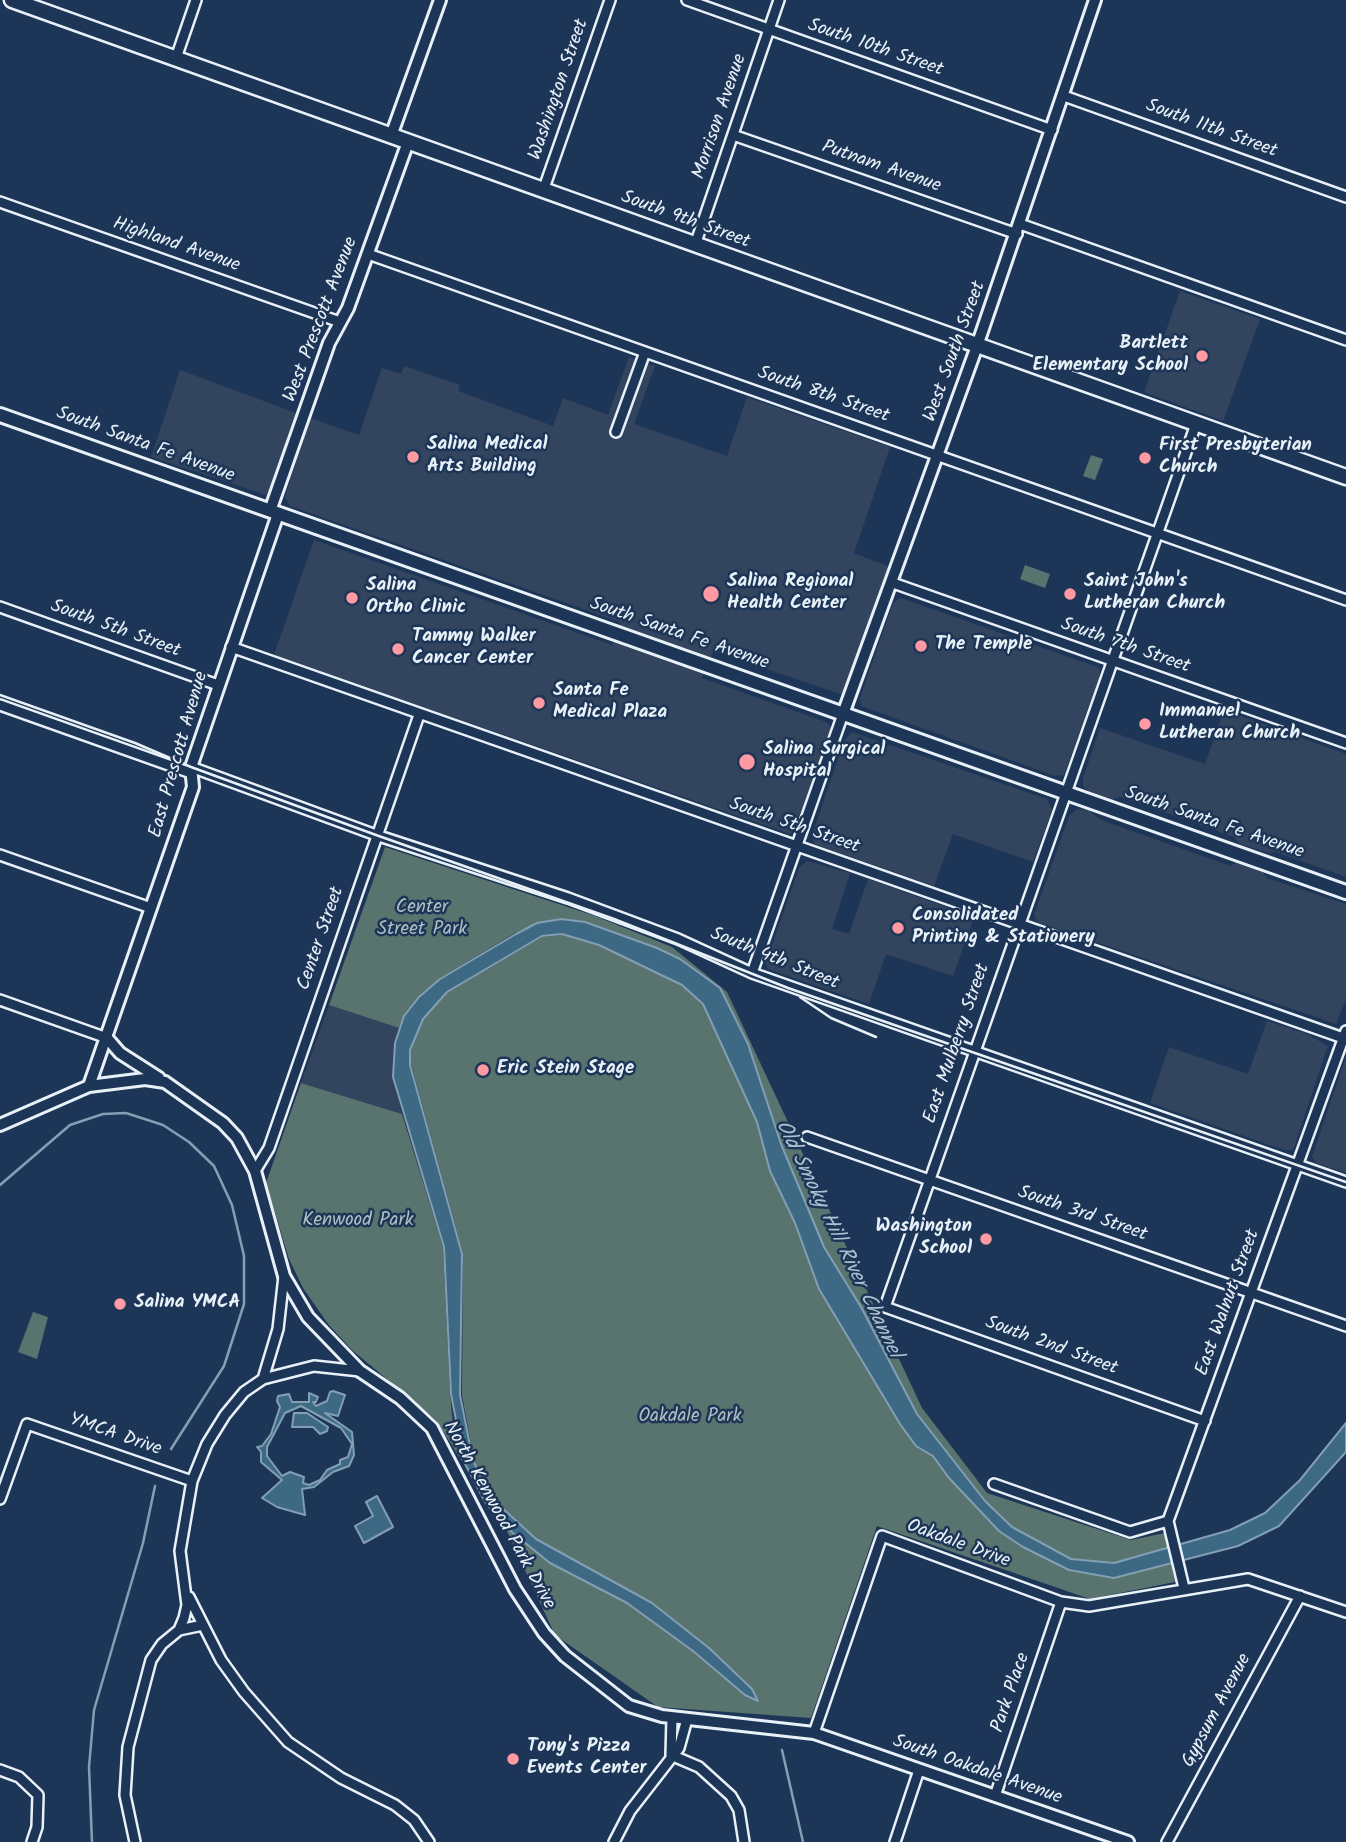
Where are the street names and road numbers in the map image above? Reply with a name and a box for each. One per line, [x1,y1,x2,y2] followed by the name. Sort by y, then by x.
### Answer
[804,15,946,83] street label: South 10th Street
[525,17,595,163] street label: Washington Street
[689,51,753,183] street label: Morrison Avenue
[1142,96,1280,164] street label: South 11th Street
[818,137,944,199] street label: Putnam Avenue
[617,187,753,255] street label: South 9th Street
[109,214,243,278] street label: Highland Avenue
[280,234,364,406] street label: West Prescott Avenue
[920,279,992,425] street label: West South Street
[754,363,892,429] street label: South 8th Street
[53,403,237,489] street label: South Santa Fe Avenue
[586,594,772,676] street label: South Santa Fe Avenue
[47,596,183,664] street label: South 5th Street
[1057,614,1193,680] street label: South 7th Street
[145,669,215,841] street label: East Prescott Avenue
[1121,783,1307,865] street label: South Santa Fe Avenue
[726,794,862,860] street label: South 5th Street
[294,884,350,994] street label: Center Street
[706,924,842,996] street label: South 4th Street
[920,961,996,1127] street label: East Mulberry Street
[1014,1182,1150,1248] street label: South 3rd Street
[1192,1227,1266,1379] street label: East Walnut Street
[982,1312,1120,1382] street label: South 2nd Street
[66,1410,164,1462] street label: YMCA Drive
[437,1418,559,1614] street label: North Kenwood Park Drive
[903,1516,1013,1574] street label: Oakdale Drive
[988,1650,1036,1736] street label: Park Place
[1178,1650,1258,1772] street label: Gypsum Avenue
[889,1731,1065,1811] street label: South Oakdale Avenue

